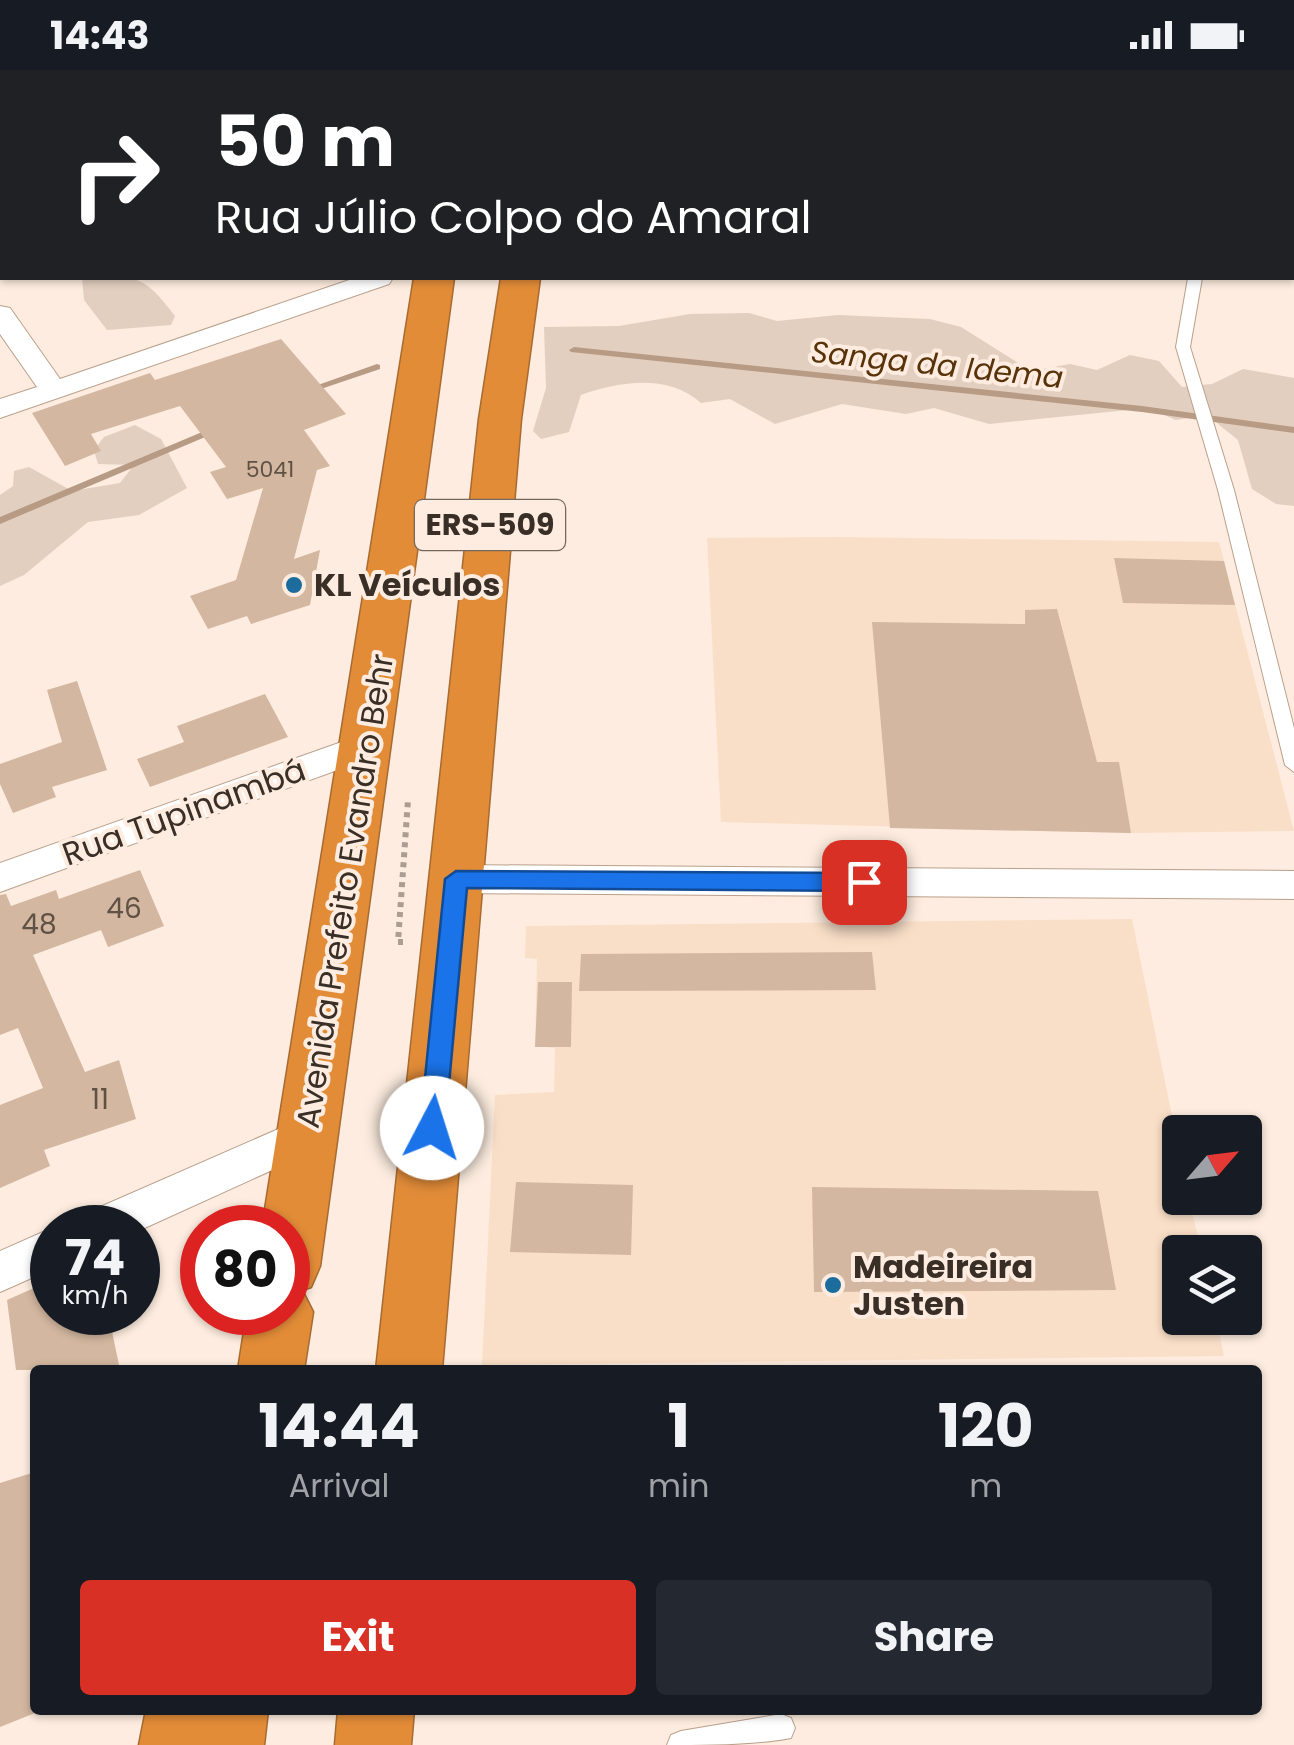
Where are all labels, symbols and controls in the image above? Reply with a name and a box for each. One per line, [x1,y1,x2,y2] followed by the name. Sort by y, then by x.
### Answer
[50,9,150,62] text: 14:43
[215,92,395,191] text: 50 m
[50,110,180,240] icon: right
[215,186,812,249] text: Rua Júlio Colpo do Amaral
[809,330,1065,399] water label: Sanga da Idema
[246,454,294,485] house number: 5041
[415,500,565,550] road number: ERS-509
[314,562,500,607] place label: KL Veículos
[283,574,305,596] marker: KL Veículos
[285,650,404,1131] street label: Avenida Prefeito Evandro Behr
[56,747,312,876] street label: Rua Tupinambá
[822,840,907,925] pin
[837,855,892,910] icon: arrive
[106,889,142,928] house number: 46
[21,905,57,944] house number: 48
[380,1076,484,1180] position arrow
[91,1080,109,1119] house number: 11
[1162,1115,1262,1215] north arrow
[1162,1115,1262,1335] map controls
[180,1205,310,1335] speed limit sign: 80
[65,1222,125,1293] text: 74
[1162,1235,1262,1335] button: layers
[853,1244,1033,1326] place label: Madeireira Justen
[822,1274,844,1296] marker: Madeireira Justen
[62,1278,128,1313] text: km/h
[258,1384,420,1468] text: 14:44
[667,1384,690,1468] text: 1
[938,1384,1034,1468] text: 120
[289,1463,389,1508] text: Arrival
[648,1463,709,1508] text: min
[969,1463,1002,1508] text: m
[80,1580,636,1695] button: Exit
[656,1580,1212,1695] button: Share

